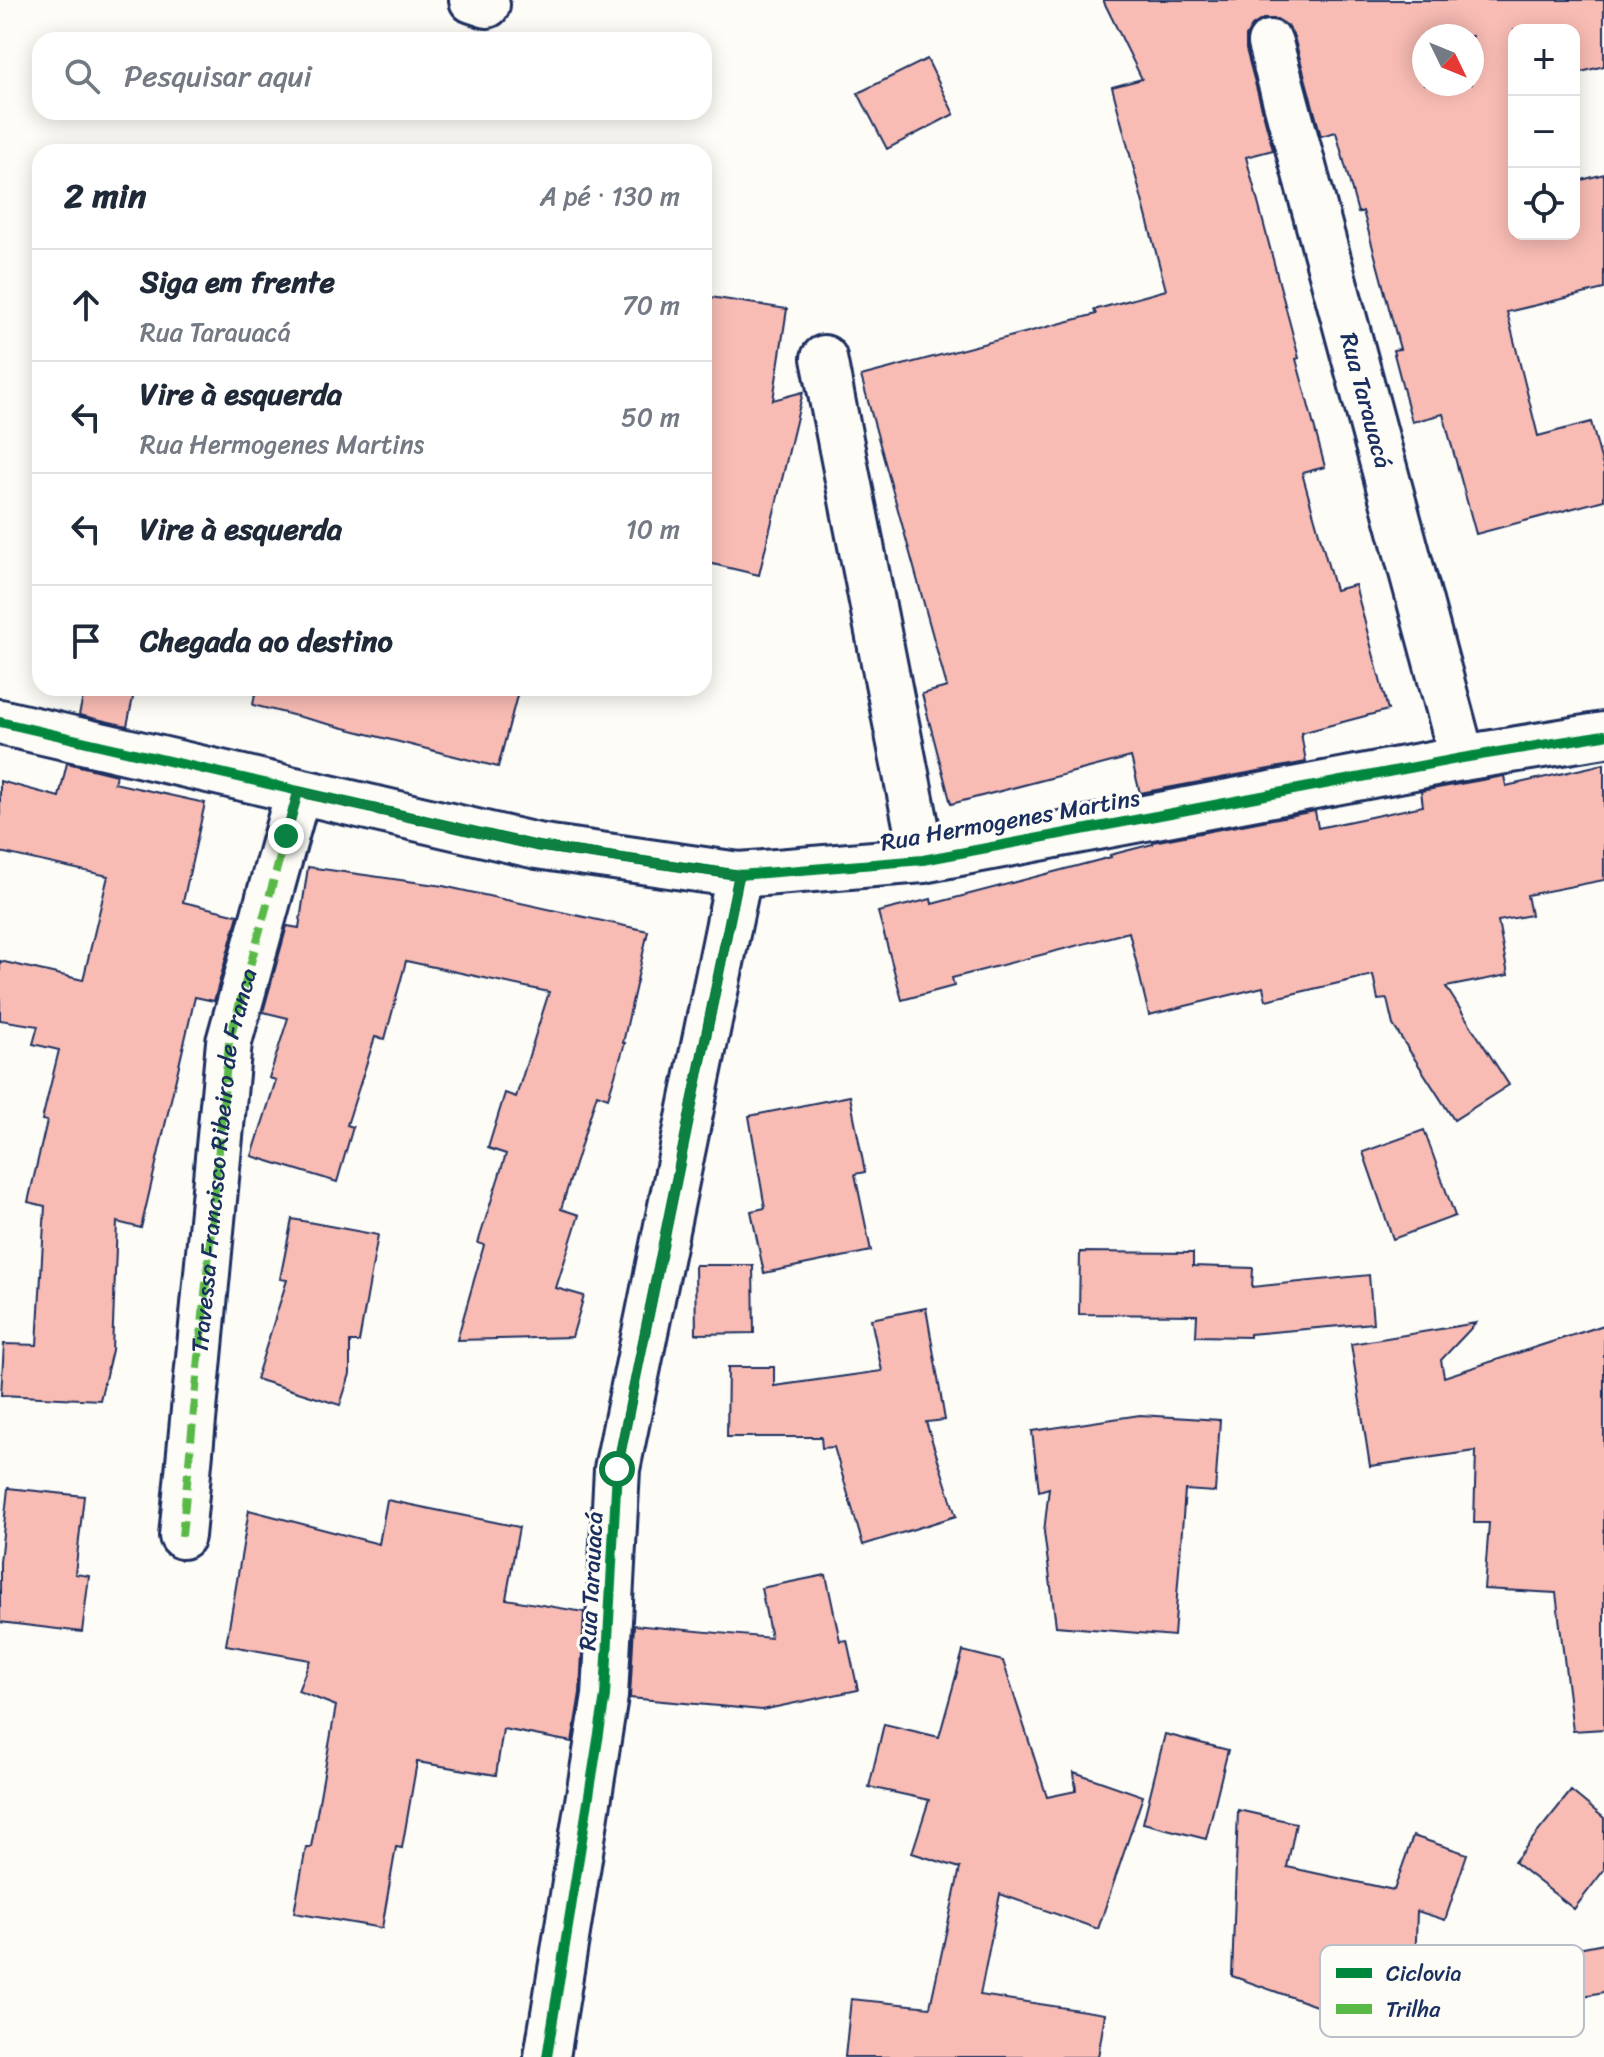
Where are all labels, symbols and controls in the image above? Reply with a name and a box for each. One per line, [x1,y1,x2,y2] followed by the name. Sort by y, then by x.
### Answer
[1412,24,1484,96] north arrow
[1508,24,1580,240] map controls
[1508,24,1580,96] button: +
[32,32,712,120] search box
[124,49,312,103] text: Pesquisar aqui
[60,54,104,98] icon: search
[1508,96,1580,168] button: −
[64,166,146,226] text: 2 min
[1508,168,1580,240] button: locate
[540,173,680,219] text: A pé · 130 m
[140,255,335,309] text: Siga em frente
[622,282,680,328] text: 70 m
[64,283,108,327] icon: ahead
[140,309,291,355] text: Rua Tarauacá
[1328,328,1404,473] street label: Rua Tarauacá
[140,367,342,421] text: Vire à esquerda
[621,394,680,440] text: 50 m
[64,395,108,439] icon: left
[140,421,424,467] text: Rua Hermogenes Martins
[140,502,342,556] text: Vire à esquerda
[626,506,680,552] text: 10 m
[64,507,108,551] icon: left
[140,614,393,668] text: Chegada ao destino
[64,619,108,663] icon: arrive
[877,777,1143,863] street label: Rua Hermogenes Martins
[268,818,304,854] route end
[178,963,269,1355] street label: Travessa Francisco Ribeiro de Franca
[599,1451,635,1487] route start
[566,1510,616,1652] street label: Rua Tarauacá
[1320,1945,1584,2037] legend
[1386,1954,1462,1993] text: Ciclovia
[1386,1990,1441,2029] text: Trilha

